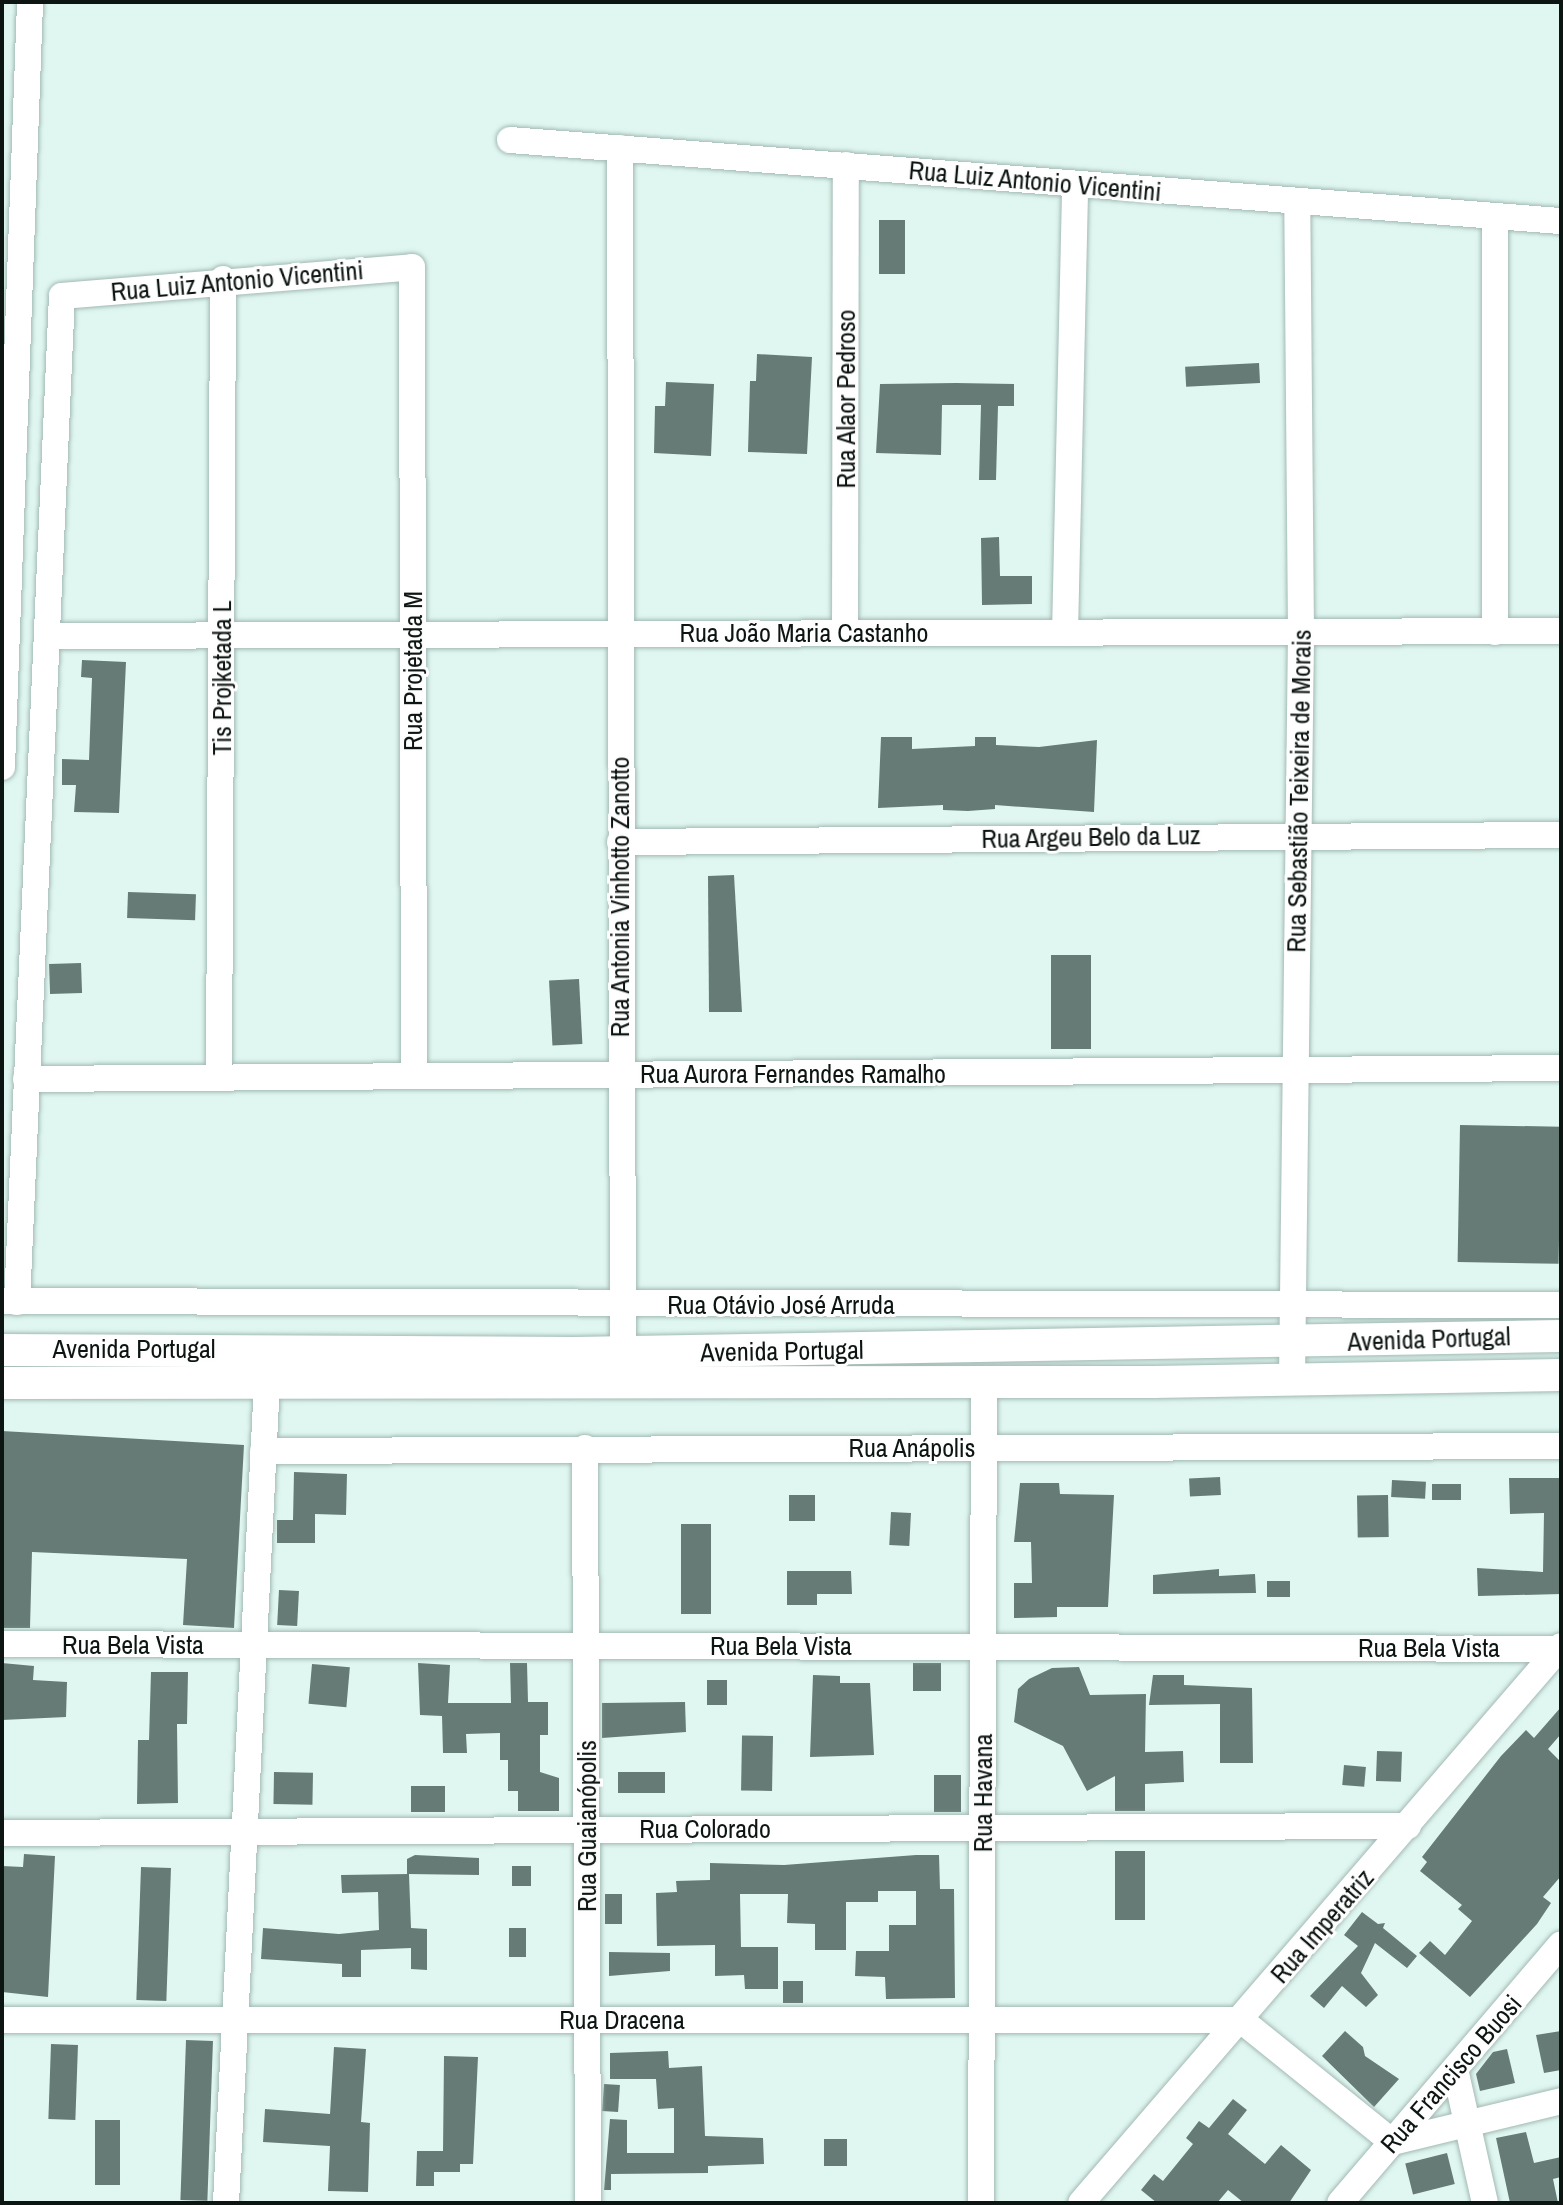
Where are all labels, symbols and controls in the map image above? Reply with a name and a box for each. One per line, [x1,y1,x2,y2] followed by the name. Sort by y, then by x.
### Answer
[907,154,1163,208] street label: Rua Luiz Antonio Vicentini
[109,254,365,308] street label: Rua Luiz Antonio Vicentini
[830,309,862,489] street label: Rua Alaor Pedroso
[397,591,429,751] street label: Rua Projetada M
[206,601,238,755] street label: Tis Projketada L
[680,617,928,649] street label: Rua João Maria Castanho
[1281,629,1317,953] street label: Rua Sebastião Teixeira de Morais
[604,756,636,1038] street label: Rua Antonia Vinhotto Zanotto
[981,819,1201,855] street label: Rua Argeu Belo da Luz
[639,1058,947,1090] street label: Rua Aurora Fernandes Ramalho
[667,1289,895,1321] street label: Rua Otávio José Arruda
[1347,1321,1511,1357] street label: Avenida Portugal
[52,1333,216,1365] street label: Avenida Portugal
[700,1334,864,1368] street label: Avenida Portugal
[848,1432,976,1464] street label: Rua Anápolis
[62,1629,204,1661] street label: Rua Bela Vista
[710,1630,852,1662] street label: Rua Bela Vista
[1358,1632,1500,1664] street label: Rua Bela Vista
[967,1734,999,1852] street label: Rua Havana
[571,1740,603,1912] street label: Rua Guaianópolis
[639,1813,771,1845] street label: Rua Colorado
[1264,1863,1380,1989] street label: Rua Imperatriz
[1374,1989,1528,2159] street label: Rua Francisco Buosi
[559,2004,685,2036] street label: Rua Dracena

